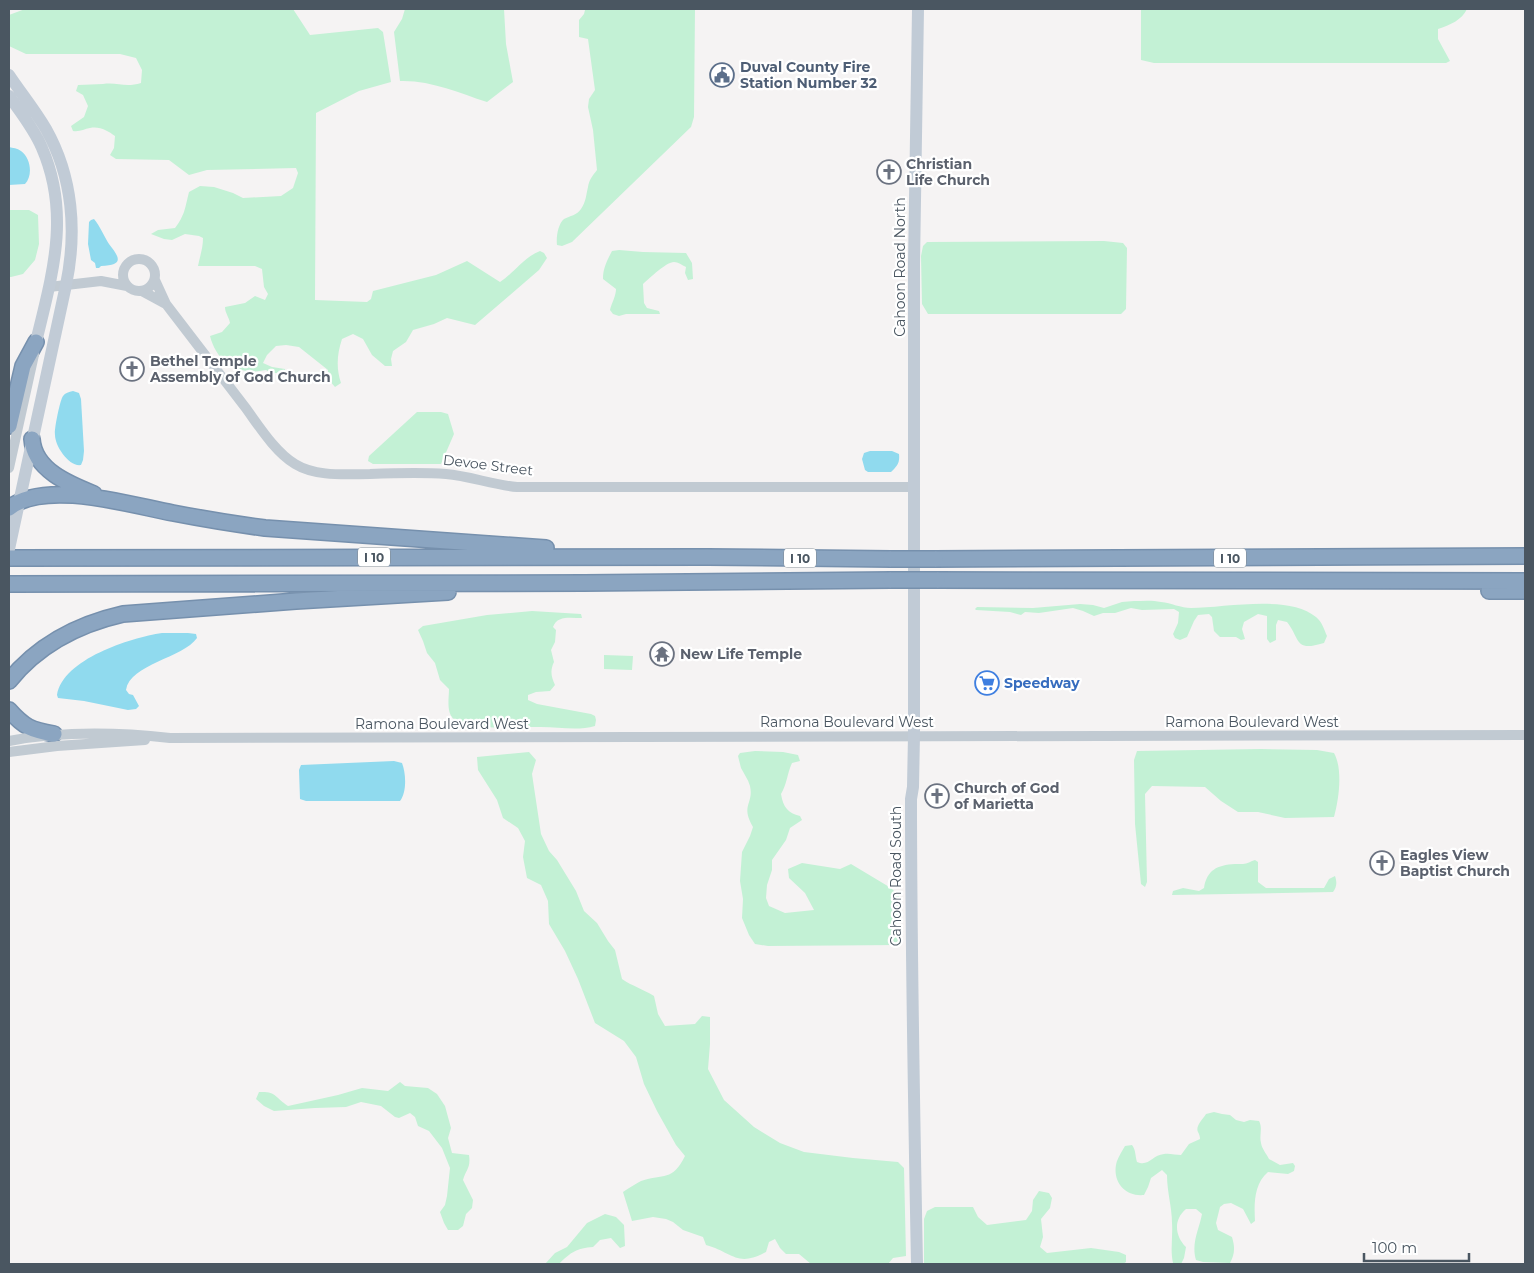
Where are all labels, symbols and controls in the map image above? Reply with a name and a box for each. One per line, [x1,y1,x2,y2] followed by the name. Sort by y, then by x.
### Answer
[740,58,877,92] place label: Duval County Fire Station Number 32
[709,62,735,88] public building icon: Duval County Fire Station Number 32
[906,155,990,189] place label: Christian Life Church
[876,159,902,185] church icon: Christian Life Church
[891,197,909,337] street label: Cahoon Road North
[149,352,331,386] place label: Bethel Temple Assembly of God Church
[119,356,145,382] church icon: Bethel Temple Assembly of God Church
[442,451,534,479] street label: Devoe Street
[358,548,390,566] road number: I 10
[784,548,816,568] road number: I 10
[1214,548,1246,568] road number: I 10
[649,641,675,667] temple icon: New Life Temple
[680,645,802,663] place label: New Life Temple
[974,670,1000,696] supermarket icon: Speedway
[1004,674,1080,692] place label: Speedway
[760,713,934,731] street label: Ramona Boulevard West
[1165,713,1339,731] street label: Ramona Boulevard West
[355,715,529,733] street label: Ramona Boulevard West
[954,779,1059,813] place label: Church of God of Marietta
[924,783,950,809] church icon: Church of God of Marietta
[887,806,905,946] street label: Cahoon Road South
[1400,846,1510,880] place label: Eagles View Baptist Church
[1369,850,1395,876] church icon: Eagles View Baptist Church
[1364,1230,1469,1262] scale bar
[1372,1238,1417,1257] text: 100 m

